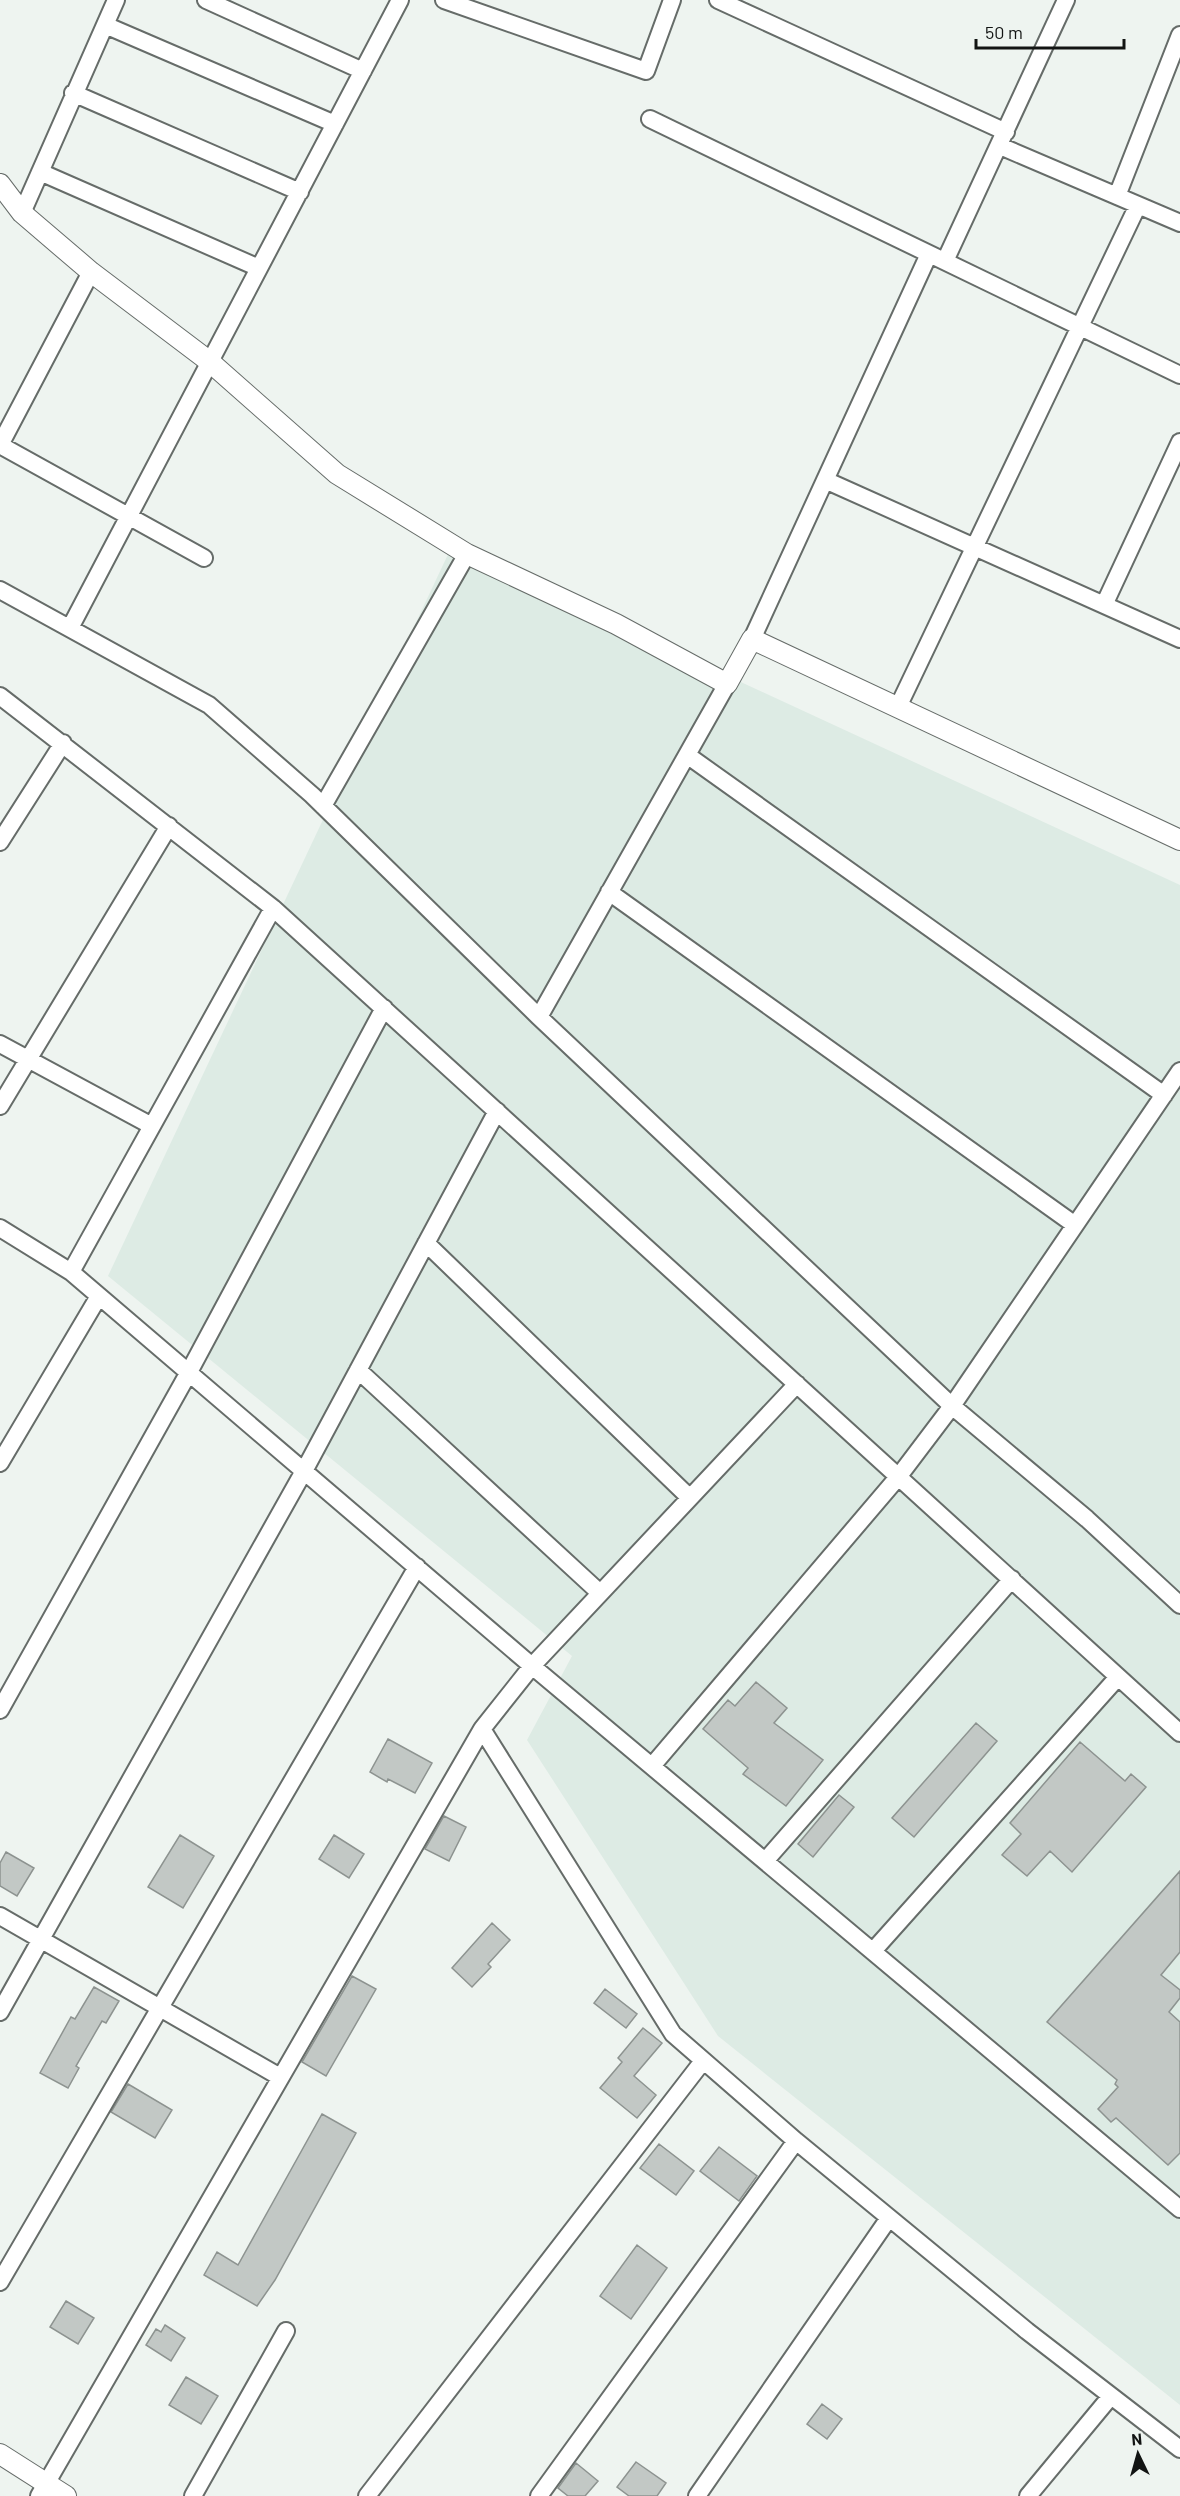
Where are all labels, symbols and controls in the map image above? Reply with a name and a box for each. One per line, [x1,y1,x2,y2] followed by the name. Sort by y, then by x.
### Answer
[976,12,1124,50] scale bar
[985,21,1023,43] text: 50 m
[1108,2424,1168,2484] north arrow
[1131,2429,1143,2448] text: N

